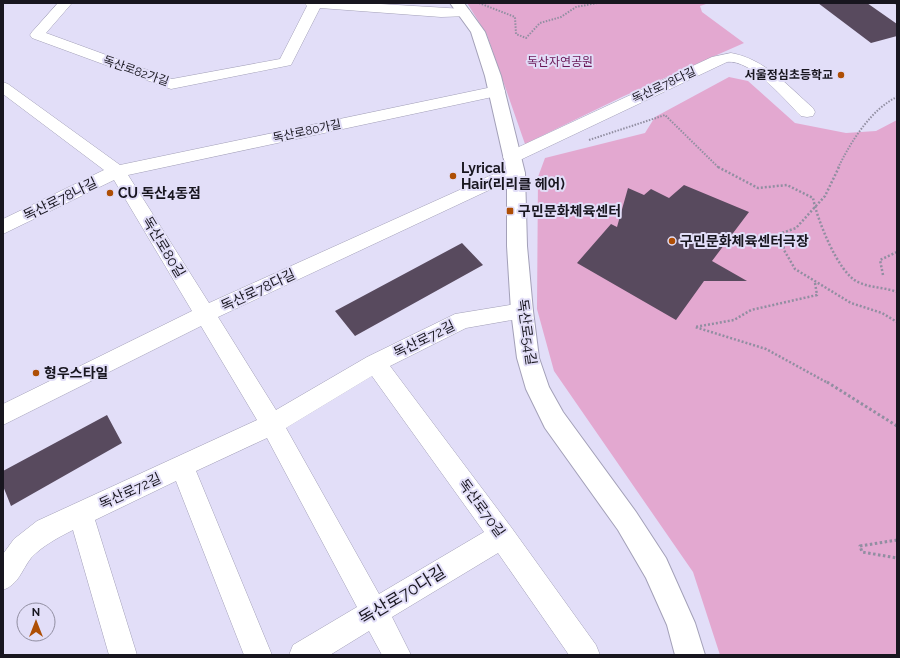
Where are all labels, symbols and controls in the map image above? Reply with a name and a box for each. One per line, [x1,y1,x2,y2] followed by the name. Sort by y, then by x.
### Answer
[101,53,171,89] street label: 독산로82가길
[527,55,593,69] park label: 독산자연공원
[630,64,698,106] street label: 독산로78다길
[745,68,833,82] place label: 서울정심초등학교
[836,70,846,80] marker: 서울정심초등학교
[271,117,343,145] street label: 독산로80가길
[461,160,565,192] place label: Lyrical Hair(리리클 헤어)
[448,171,458,181] marker: Lyrical Hair(리리클 헤어)
[20,174,100,224] street label: 독산로78나길
[118,185,201,201] place label: CU 독산4동점
[105,188,115,198] marker: CU 독산4동점
[518,203,621,219] place label: 구민문화체육센터
[505,206,515,216] marker: 구민문화체육센터
[140,214,188,280] street label: 독산로80길
[680,233,809,249] place label: 구민문화체육센터극장
[667,236,677,246] marker: 구민문화체육센터극장
[218,266,298,314] street label: 독산로78다길
[514,298,540,366] street label: 독산로54길
[391,317,457,361] street label: 독산로72길
[44,365,108,381] place label: 형우스타일
[31,368,41,378] marker: 형우스타일
[97,470,163,512] street label: 독산로72길
[456,476,508,540] street label: 독산로70길
[355,561,449,629] street label: 독산로70다길
[16,602,56,642] north arrow
[32,606,40,619] text: N

